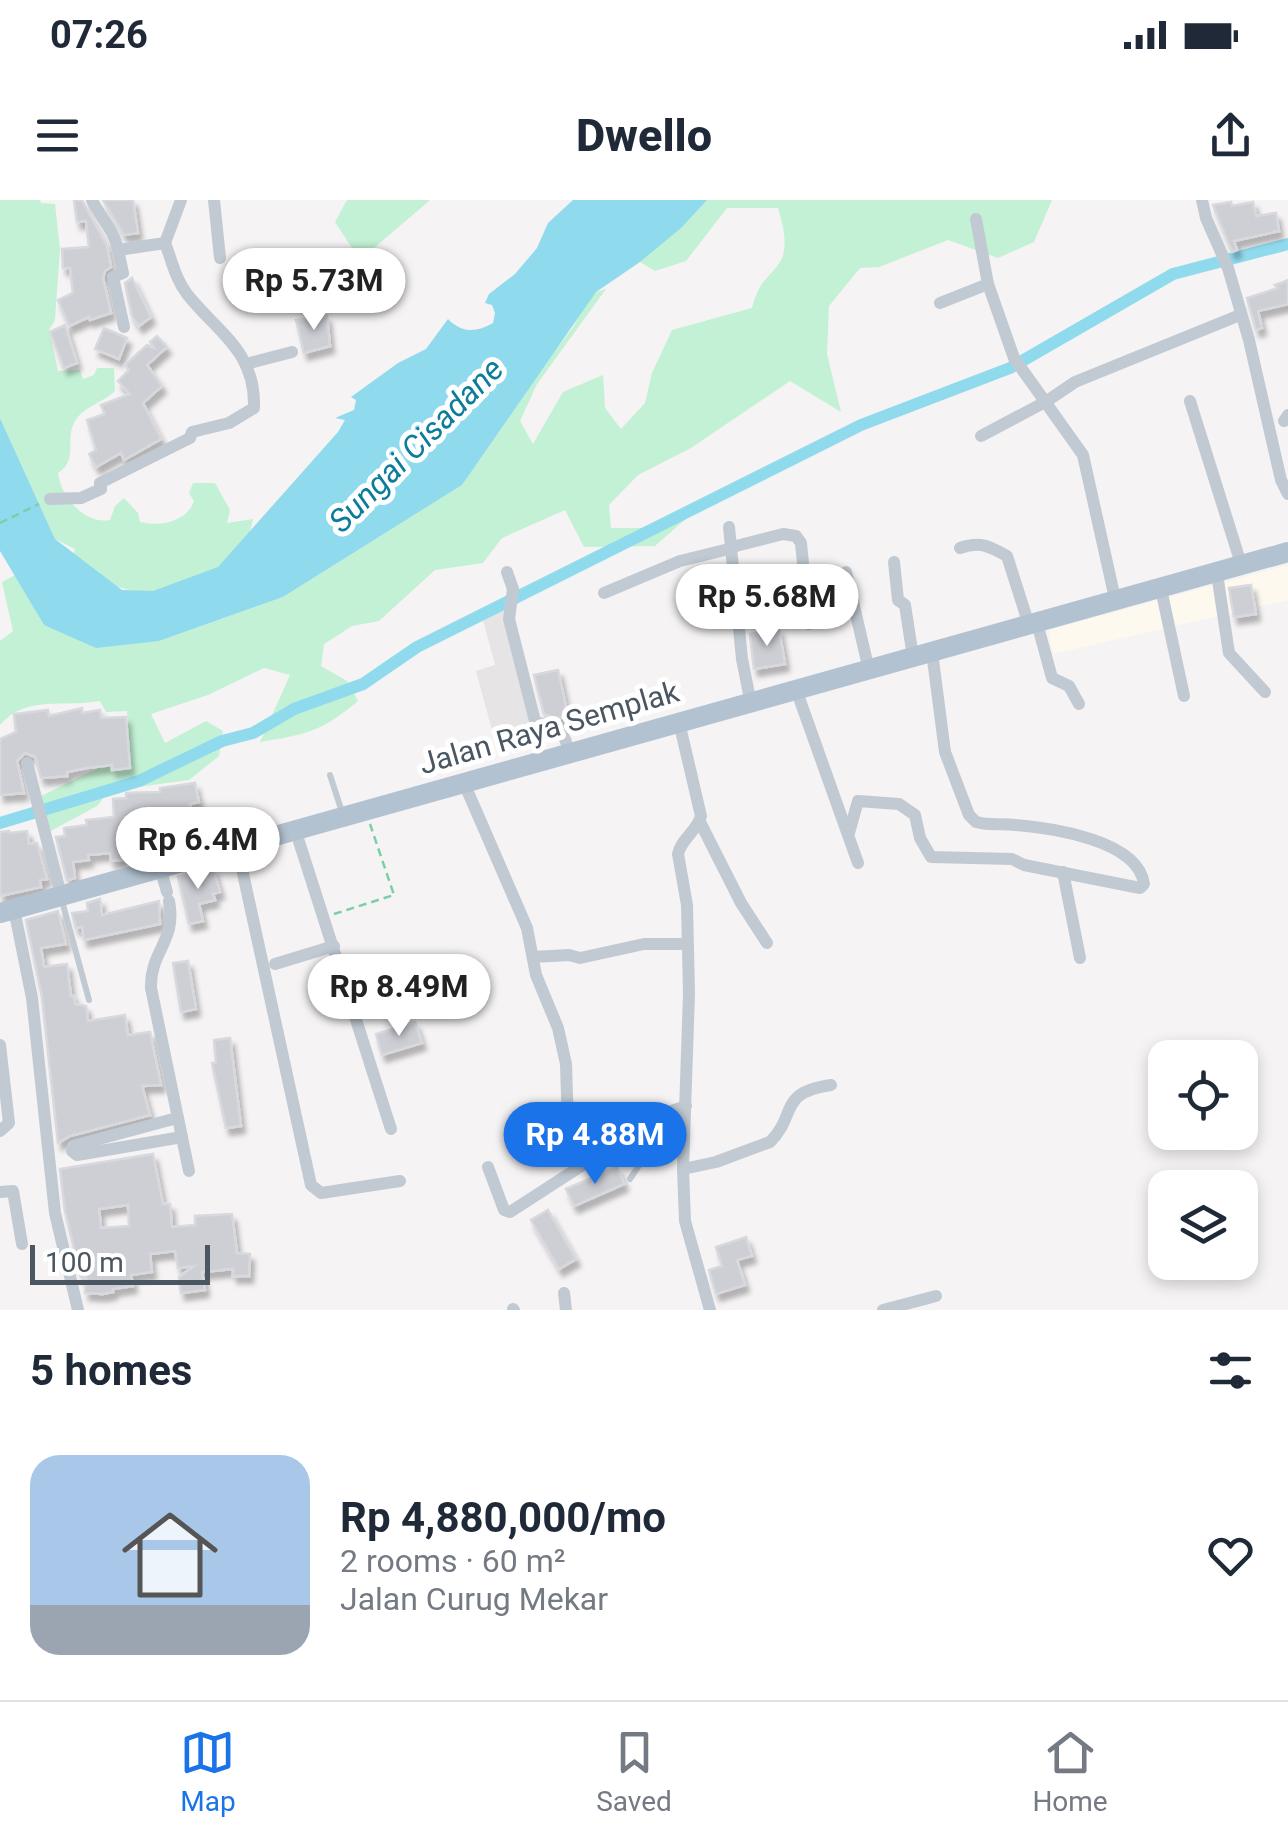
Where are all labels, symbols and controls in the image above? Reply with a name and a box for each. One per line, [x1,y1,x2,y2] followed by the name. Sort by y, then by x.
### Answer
[50,13,148,57] text: 07:26
[30,108,85,163] icon: menu
[1203,108,1258,163] icon: share
[576,109,712,162] text: Dwello
[211,248,417,333] pin: Rp 5.73M
[245,261,383,299] text: Rp 5.73M
[321,350,511,540] water label: Sungai Cisadane
[664,564,870,649] pin: Rp 5.68M
[698,577,836,615] text: Rp 5.68M
[415,673,683,781] street label: Jalan Raya Semplak
[106,807,290,892] pin: Rp 6.4M
[138,820,258,858] text: Rp 6.4M
[296,954,502,1039] pin: Rp 8.49M
[330,967,468,1005] text: Rp 8.49M
[1148,1040,1258,1280] map controls
[1148,1040,1258,1150] button: locate
[492,1102,698,1187] pin: Rp 4.88M
[526,1115,664,1153] text: Rp 4.88M
[1148,1170,1258,1280] button: layers
[30,1240,210,1284] scale bar
[45,1246,124,1279] text: 100 m
[1203,1343,1258,1398] icon: filters
[30,1346,192,1395] text: 5 homes
[340,1493,666,1542] text: Rp 4,880,000/mo
[110,1495,230,1615] icon: home
[1203,1528,1258,1583] icon: heart
[340,1542,565,1580] text: 2 rooms · 60 m²
[340,1580,608,1618] text: Jalan Curug Mekar
[180,1725,236,1818] tab: Map
[596,1725,672,1818] tab: Saved
[1032,1725,1108,1818] tab: Home

